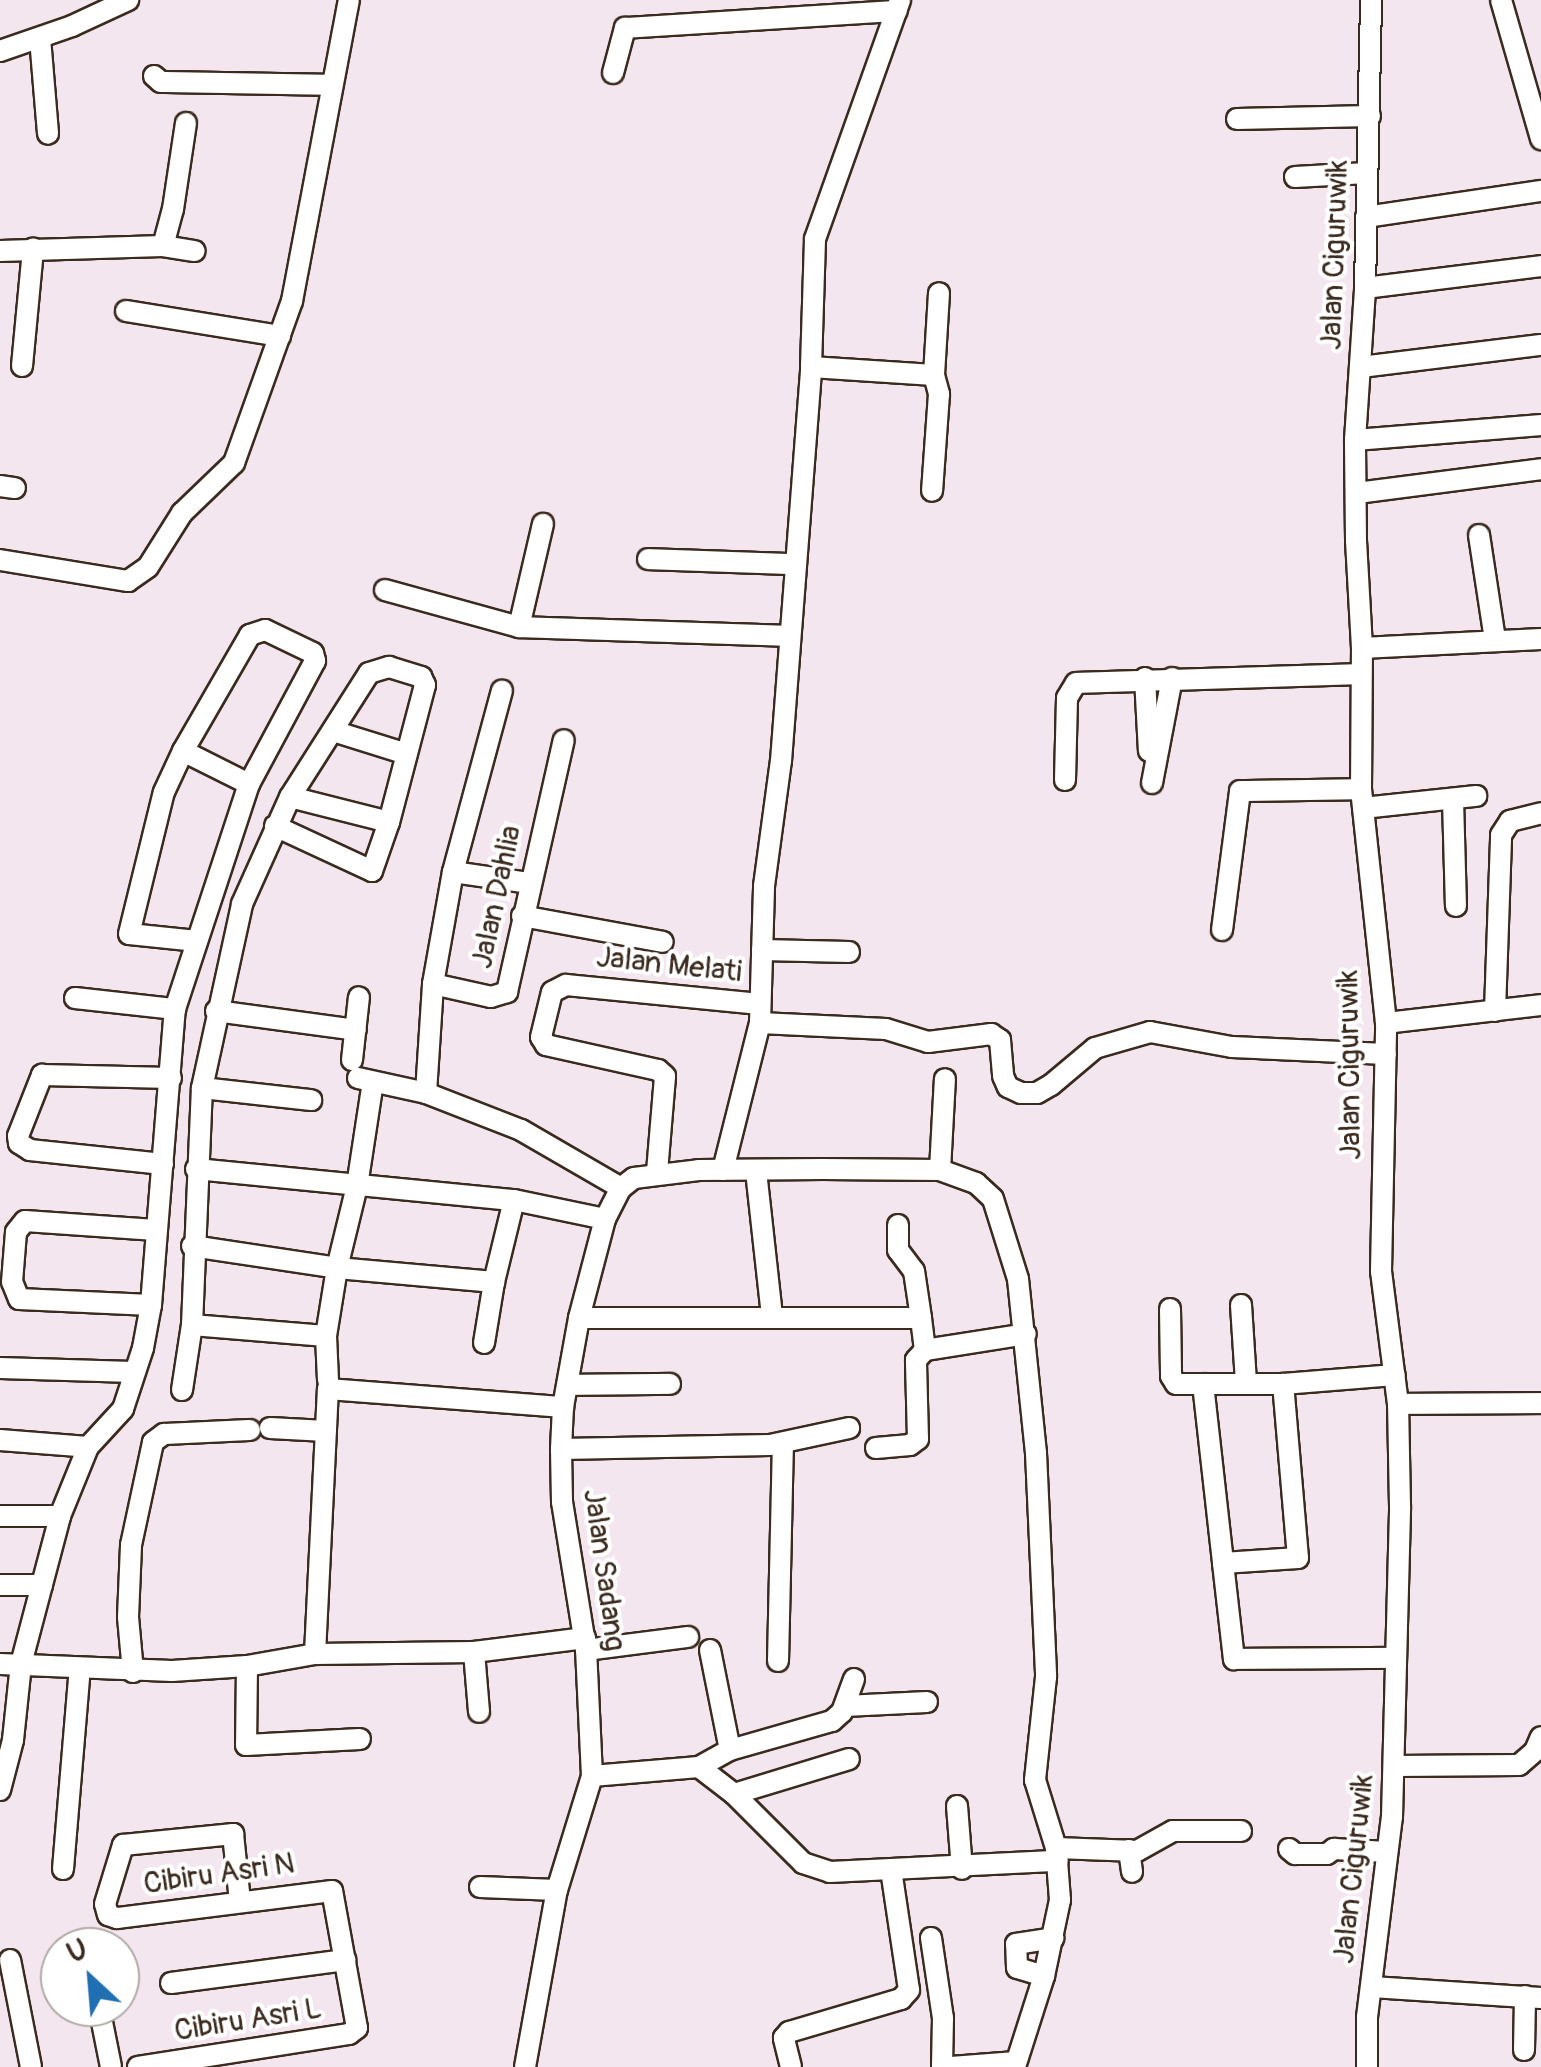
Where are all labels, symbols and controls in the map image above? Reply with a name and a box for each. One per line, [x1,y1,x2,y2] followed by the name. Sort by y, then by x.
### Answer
[1314,159,1356,351] street label: Jalan Ciguruwik
[464,822,530,972] street label: Jalan Dahlia
[595,939,743,991] street label: Jalan Melati
[1330,970,1370,1160] street label: Jalan Ciguruwik
[575,1487,633,1653] street label: Jalan Sadang
[1326,1773,1382,1965] street label: Jalan Ciguruwik
[141,1846,297,1902] street label: Cibiru Asri N
[40,1927,140,2027] north arrow
[61,1932,94,1971] text: U
[172,1991,324,2049] street label: Cibiru Asri L

